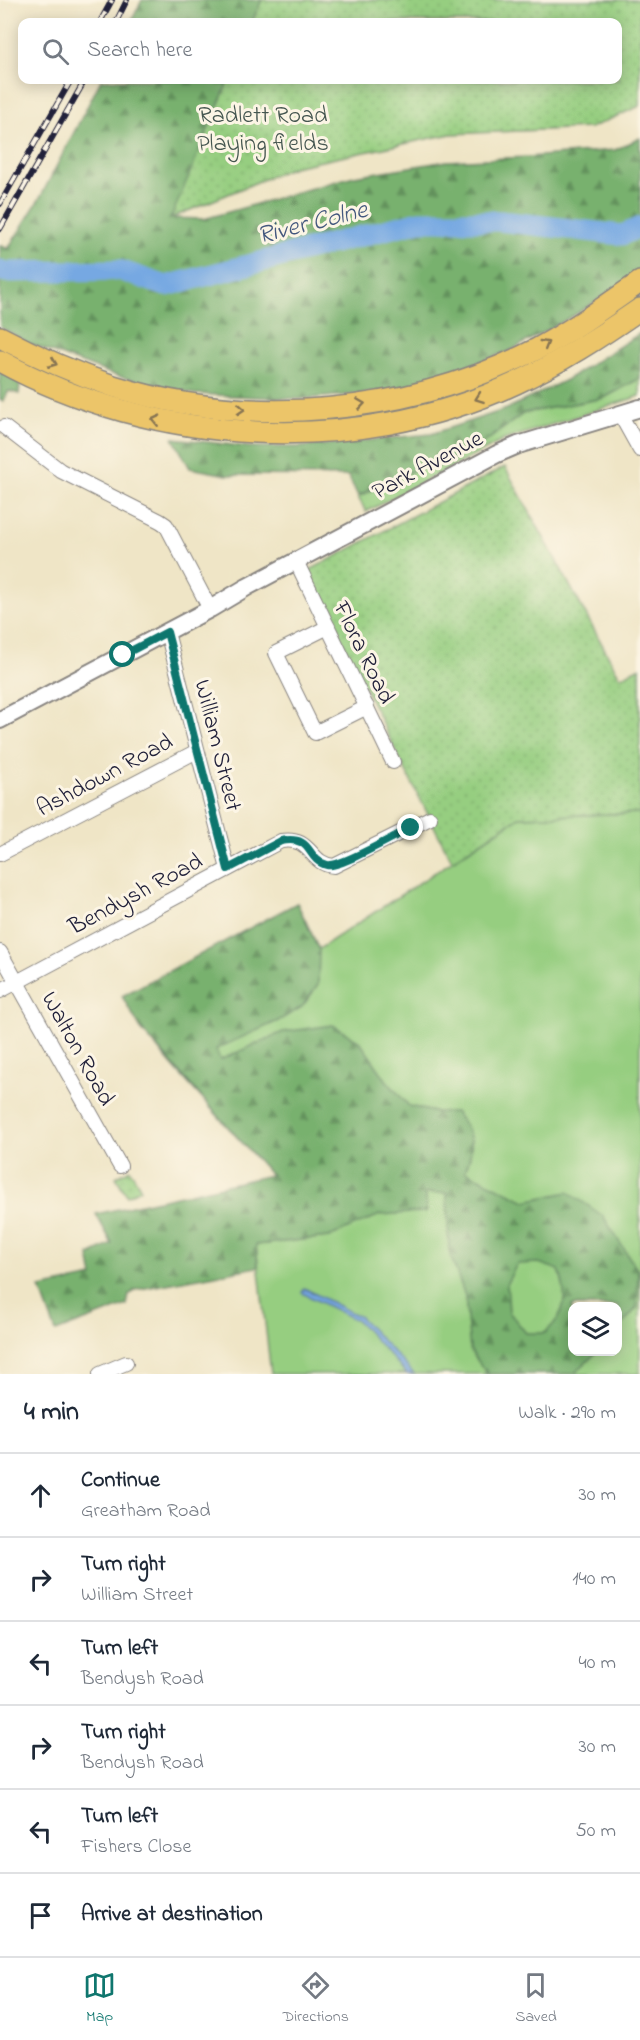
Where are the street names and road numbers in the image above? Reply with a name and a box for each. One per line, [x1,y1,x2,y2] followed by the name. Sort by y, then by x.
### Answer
[366,422,490,510] street label: Park Avenue
[322,595,403,711] street label: Flora Road
[183,676,250,815] street label: William Street
[31,725,180,827] street label: Ashdown Road
[62,845,210,947] street label: Bendysh Road
[31,986,123,1113] street label: Walton Road

